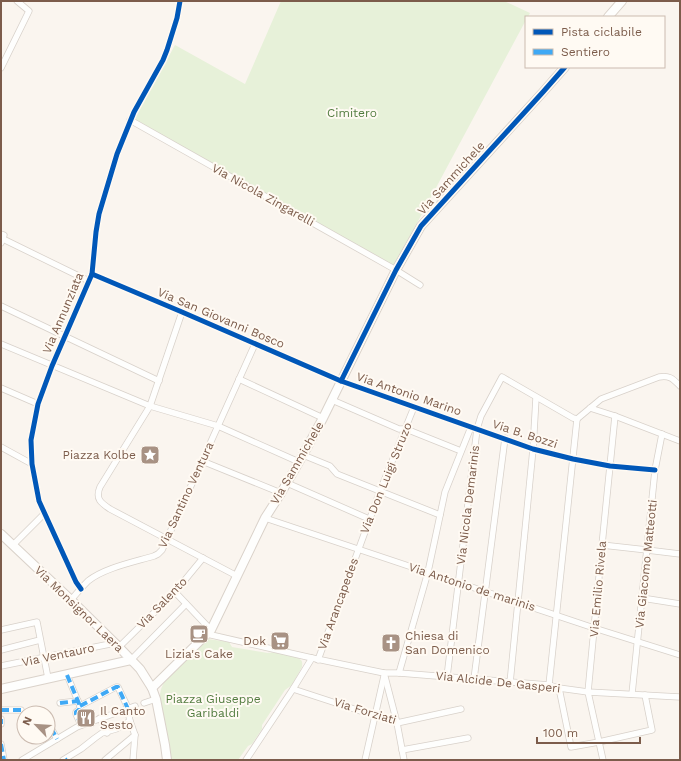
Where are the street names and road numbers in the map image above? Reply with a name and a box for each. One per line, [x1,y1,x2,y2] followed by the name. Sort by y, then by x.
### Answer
[414,138,488,217] street label: Via Sammichele
[209,161,317,229] street label: Via Nicola Zingarelli
[40,270,86,356] street label: Via Annunziata
[155,285,287,351] street label: Via San Giovanni Bosco
[355,369,463,419] street label: Via Antonio Marino
[491,417,559,451] street label: Via B. Bozzi
[268,419,327,507] street label: Via Sammichele
[357,420,415,536] street label: Via Don Luigi Struzo
[155,440,217,550] street label: Via Santino Ventura
[454,444,482,566] street label: Via Nicola Demarinis
[632,499,660,629] street label: Via Giacomo Matteotti
[587,540,609,638] street label: Via Emilio Rivela
[315,556,361,652] street label: Via Arancapedes
[407,560,537,614] street label: Via Antonio de marinis
[32,563,126,655] street label: Via Monsignor Laera
[134,574,190,632] street label: Via Salento
[20,640,96,670] street label: Via Ventauro
[435,668,561,696] street label: Via Alcide De Gasperi
[332,695,398,727] street label: Via Forziati

